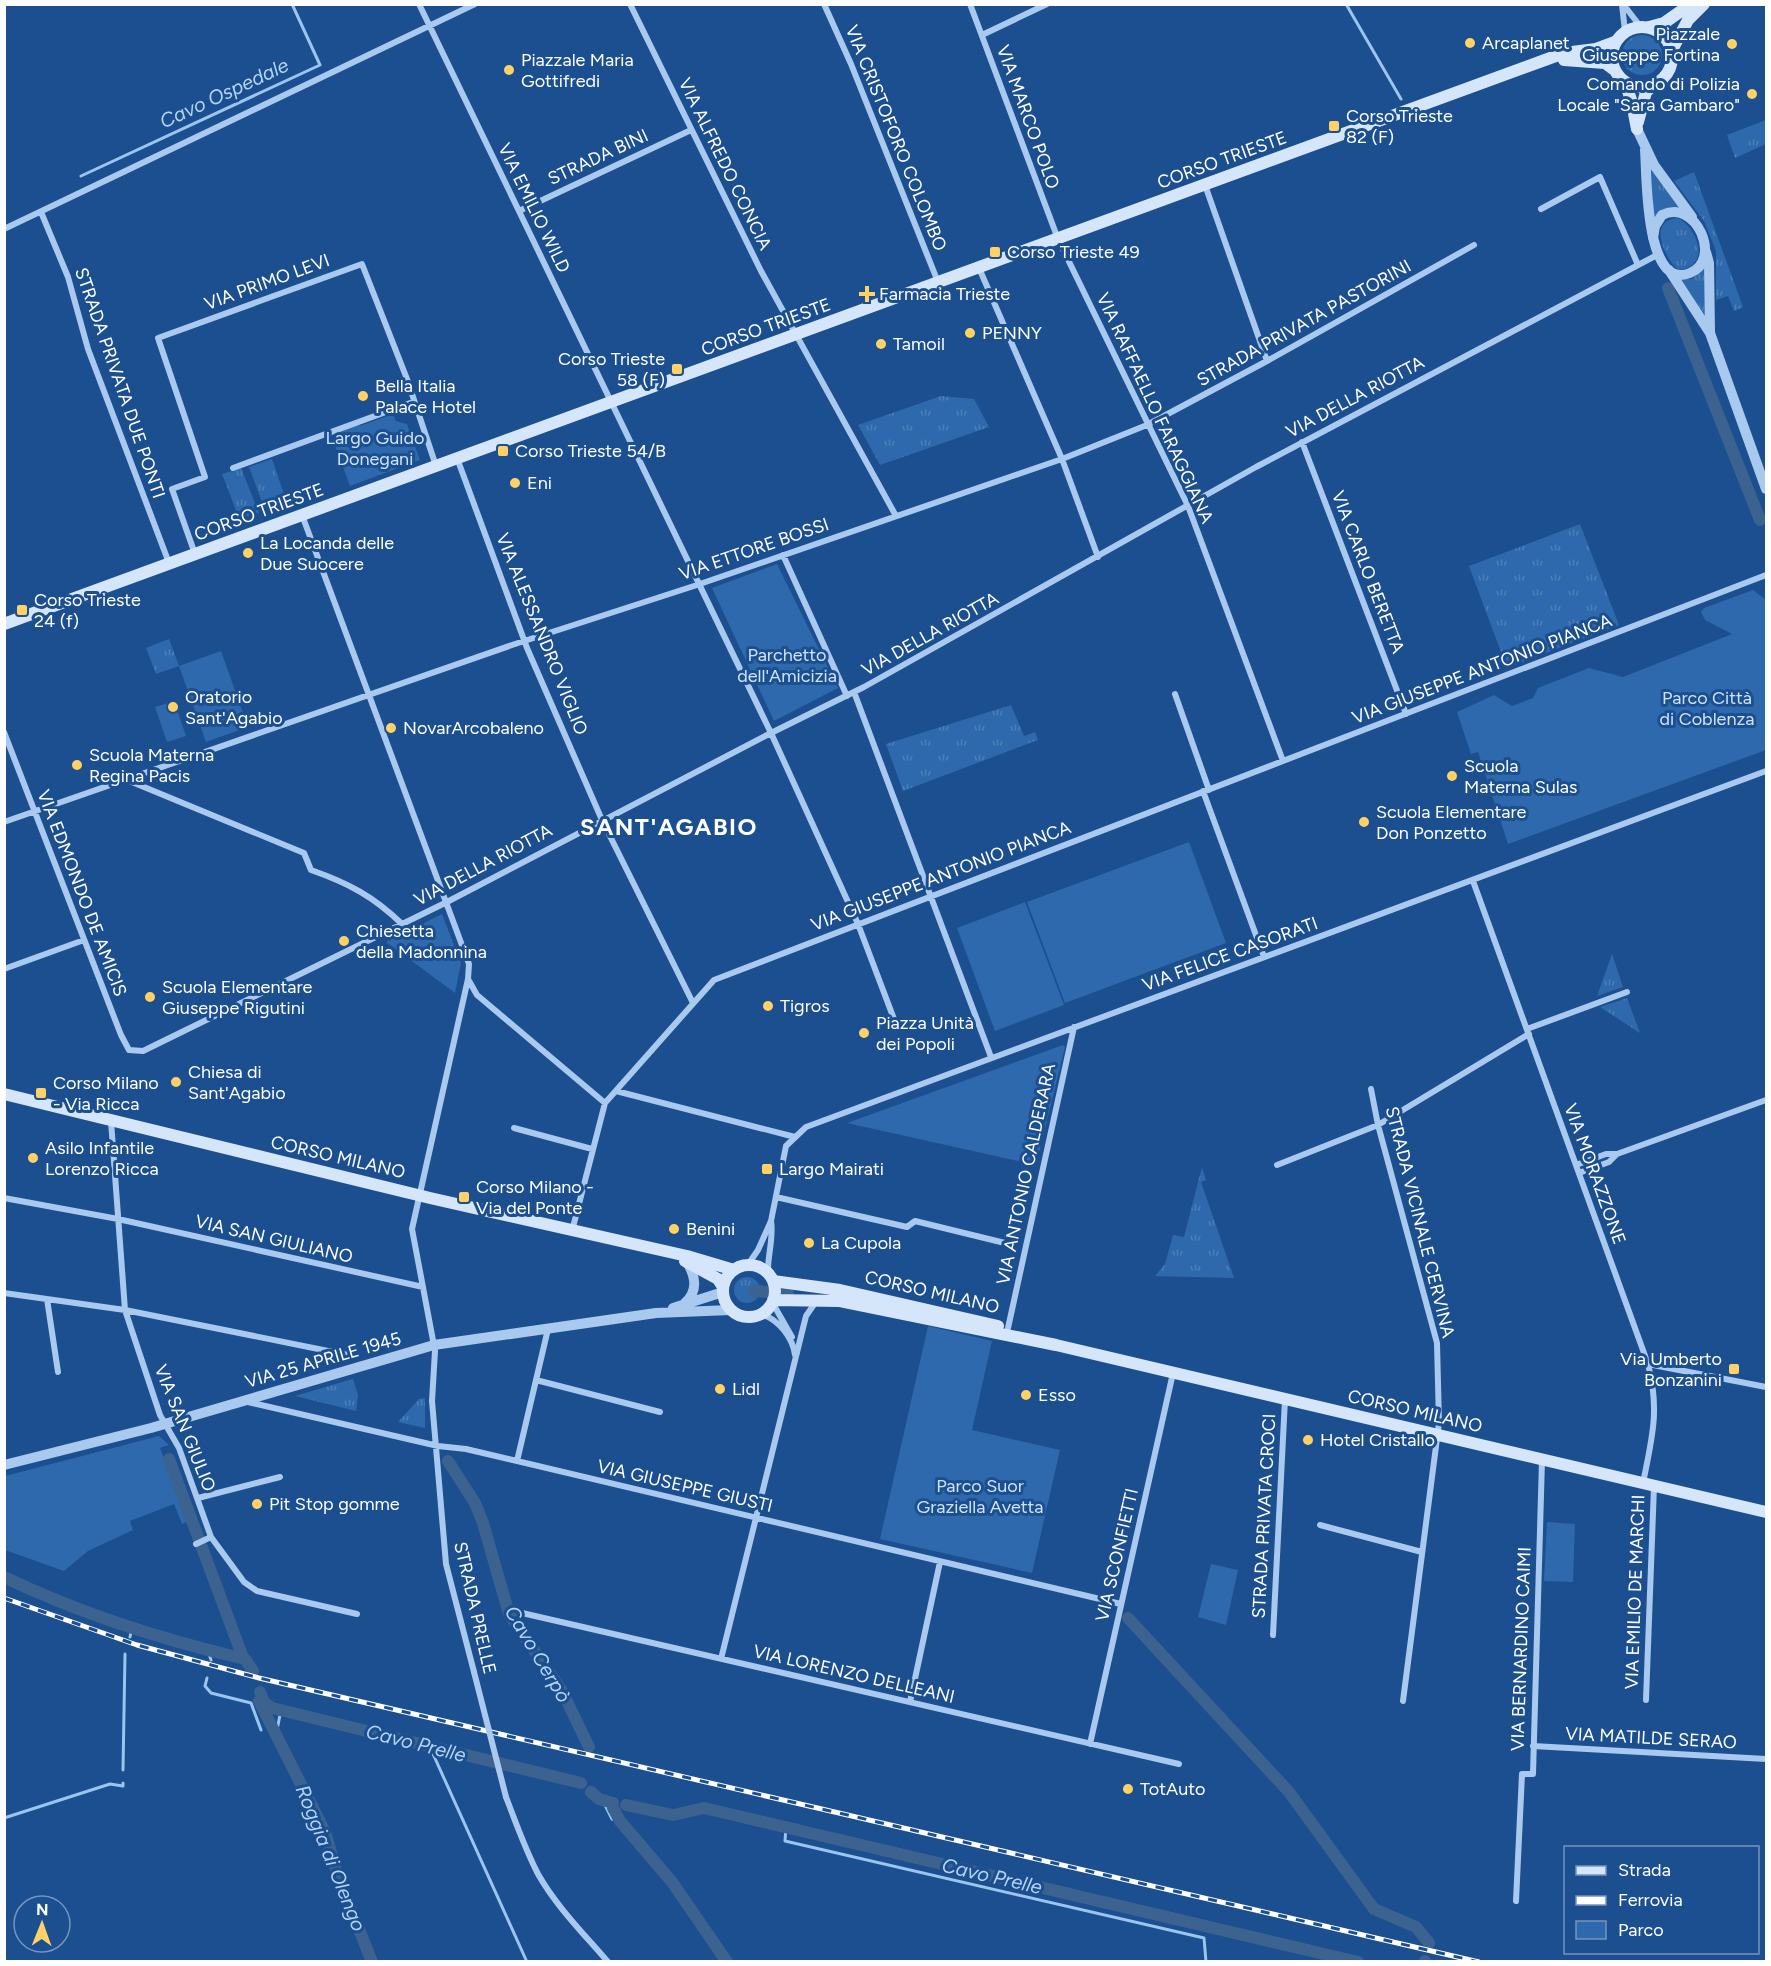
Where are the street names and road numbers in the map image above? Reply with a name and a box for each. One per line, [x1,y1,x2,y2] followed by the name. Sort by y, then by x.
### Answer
[841,22,951,254] street label: VIA CRISTOFORO COLOMBO
[992,42,1064,192] street label: VIA MARCO POLO
[674,74,776,254] street label: VIA ALFREDO CONCIA
[544,124,652,190] street label: STRADA BINI
[1154,126,1290,194] street label: CORSO TRIESTE
[493,140,575,276] street label: VIA EMILIO WILD
[201,249,333,315] street label: VIA PRIMO LEVI
[1193,255,1415,391] street label: STRADA PRIVATA PASTORINI
[70,265,170,501] street label: STRADA PRIVATA DUE PONTI
[1092,289,1218,527] street label: VIA RAFFAELLO FARAGGIANA
[698,293,834,361] street label: CORSO TRIESTE
[1282,351,1428,443] street label: VIA DELLA RIOTTA
[191,478,327,546] street label: CORSO TRIESTE
[1327,488,1409,656] street label: VIA CARLO BERETTA
[676,513,832,585] street label: VIA ETTORE BOSSI
[491,530,593,738] street label: VIA ALESSANDRO VIGLIO
[858,587,1002,681] street label: VIA DELLA RIOTTA
[1349,609,1615,729] street label: VIA GIUSEPPE ANTONIO PIANCA
[32,787,132,999] street label: VIA EDMONDO DE AMICIS
[808,816,1074,936] street label: VIA GIUSEPPE ANTONIO PIANCA
[410,819,556,911] street label: VIA DELLA RIOTTA
[1139,912,1321,996] street label: VIA FELICE CASORATI
[992,1061,1060,1287] street label: VIA ANTONIO CALDERARA
[1559,1101,1631,1247] street label: VIA MORAZZONE
[1381,1104,1459,1340] street label: STRADA VICINALE CERVINA
[269,1131,407,1183] street label: CORSO MILANO
[193,1210,355,1268] street label: VIA SAN GIULIANO
[863,1266,1001,1318] street label: CORSO MILANO
[242,1327,404,1393] street label: VIA 25 APRILE 1945
[150,1361,220,1495] street label: VIA SAN GIULIO
[1346,1385,1484,1437] street label: CORSO MILANO
[1248,1413,1280,1619] street label: STRADA PRIVATA CROCI
[595,1455,775,1517] street label: VIA GIUSEPPE GIUSTI
[1091,1486,1143,1624] street label: VIA SCONFIETTI
[1621,1494,1649,1690] street label: VIA EMILIO DE MARCHI
[449,1540,501,1676] street label: STRADA PRELLE
[1506,1547,1536,1751] street label: VIA BERNARDINO CAIMI
[751,1640,957,1708] street label: VIA LORENZO DELLEANI
[1565,1723,1737,1753] street label: VIA MATILDE SERAO

